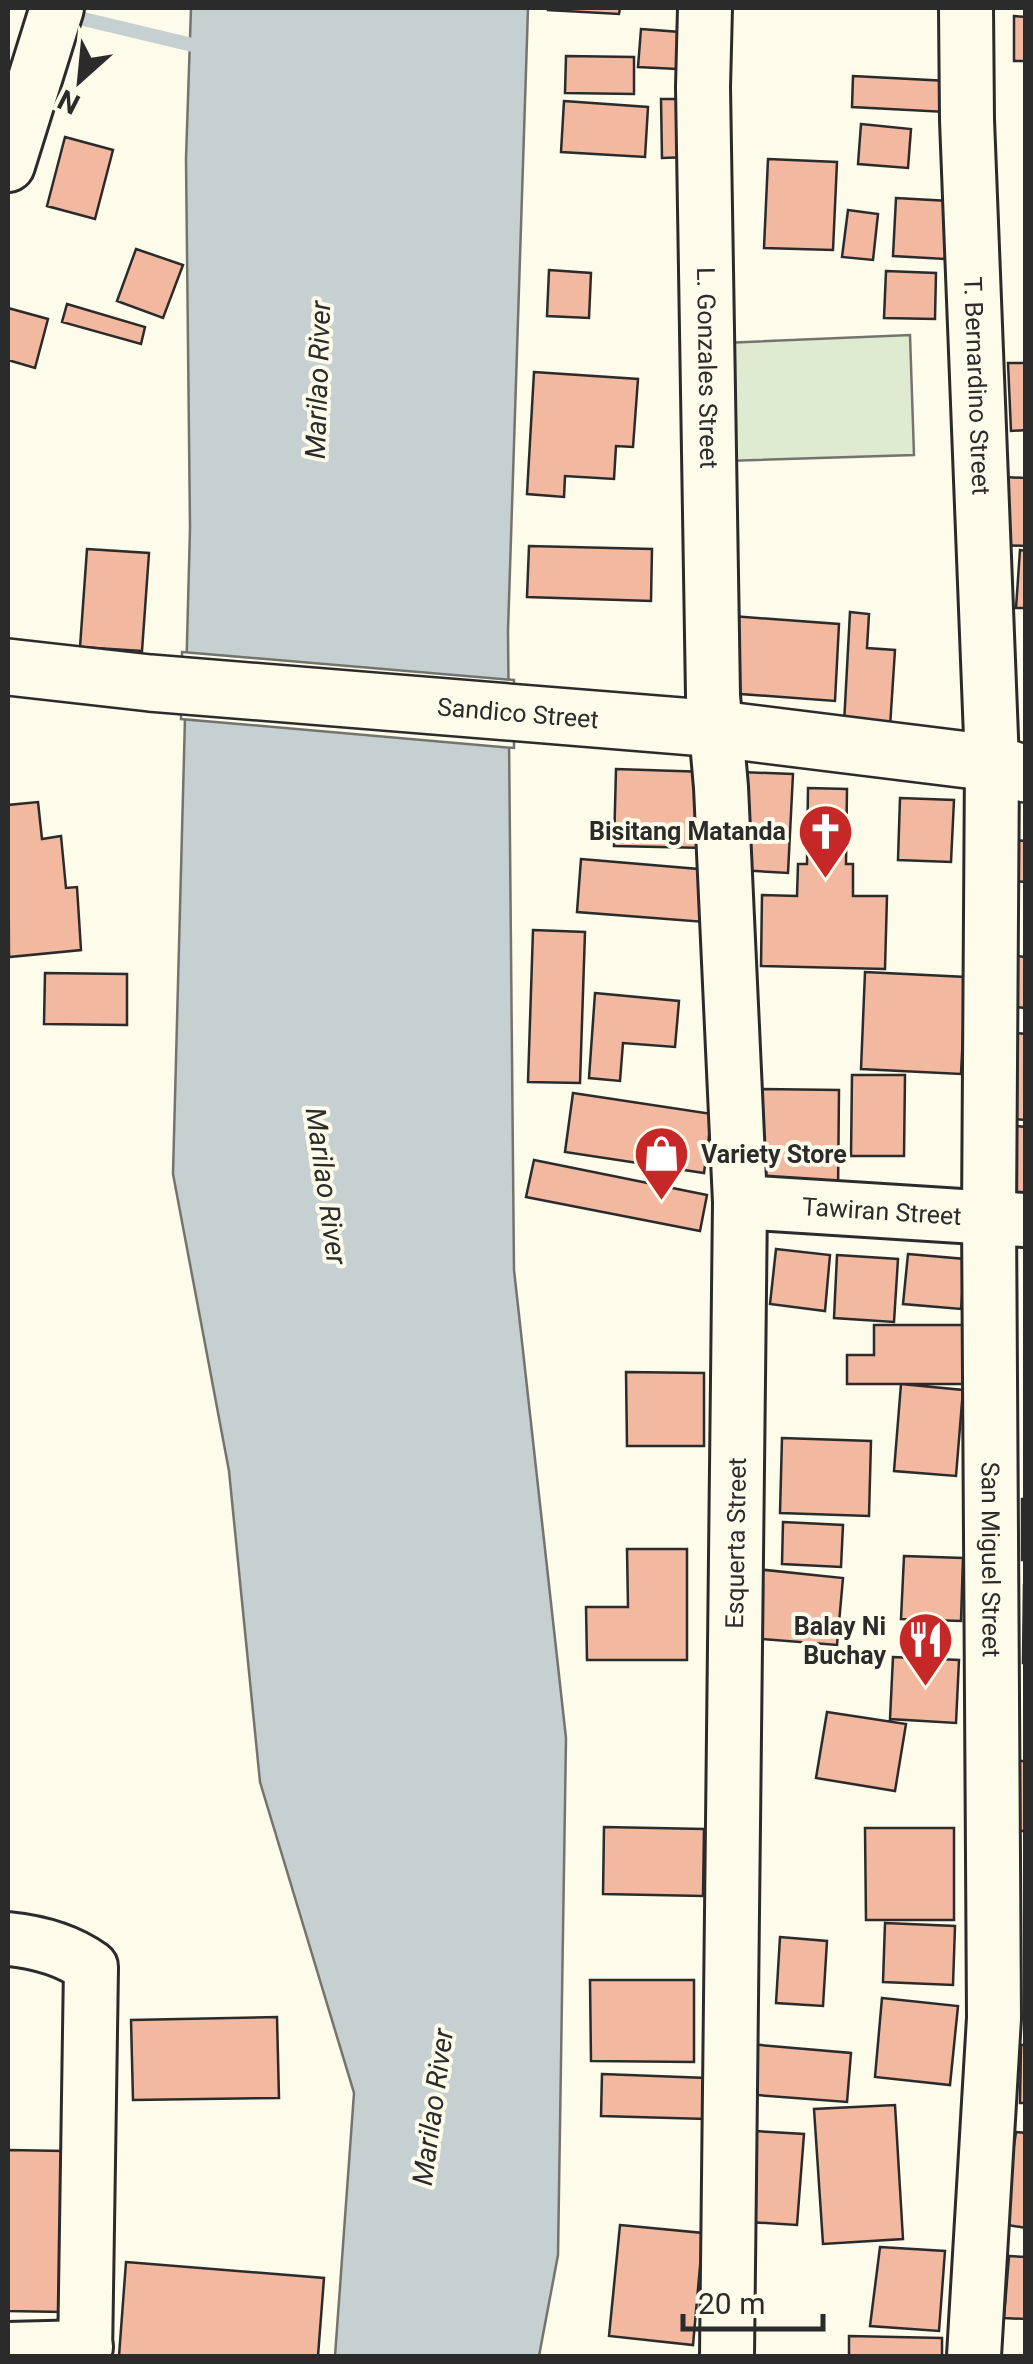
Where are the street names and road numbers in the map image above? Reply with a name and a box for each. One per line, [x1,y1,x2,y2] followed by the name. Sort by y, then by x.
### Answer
[691,267,724,469] street label: L. Gonzales Street
[959,276,996,496] street label: T. Bernardino Street
[436,692,600,734] street label: Sandico Street
[801,1191,962,1231] street label: Tawiran Street
[720,1457,752,1629] street label: Esquerta Street
[976,1462,1006,1657] street label: San Miguel Street

